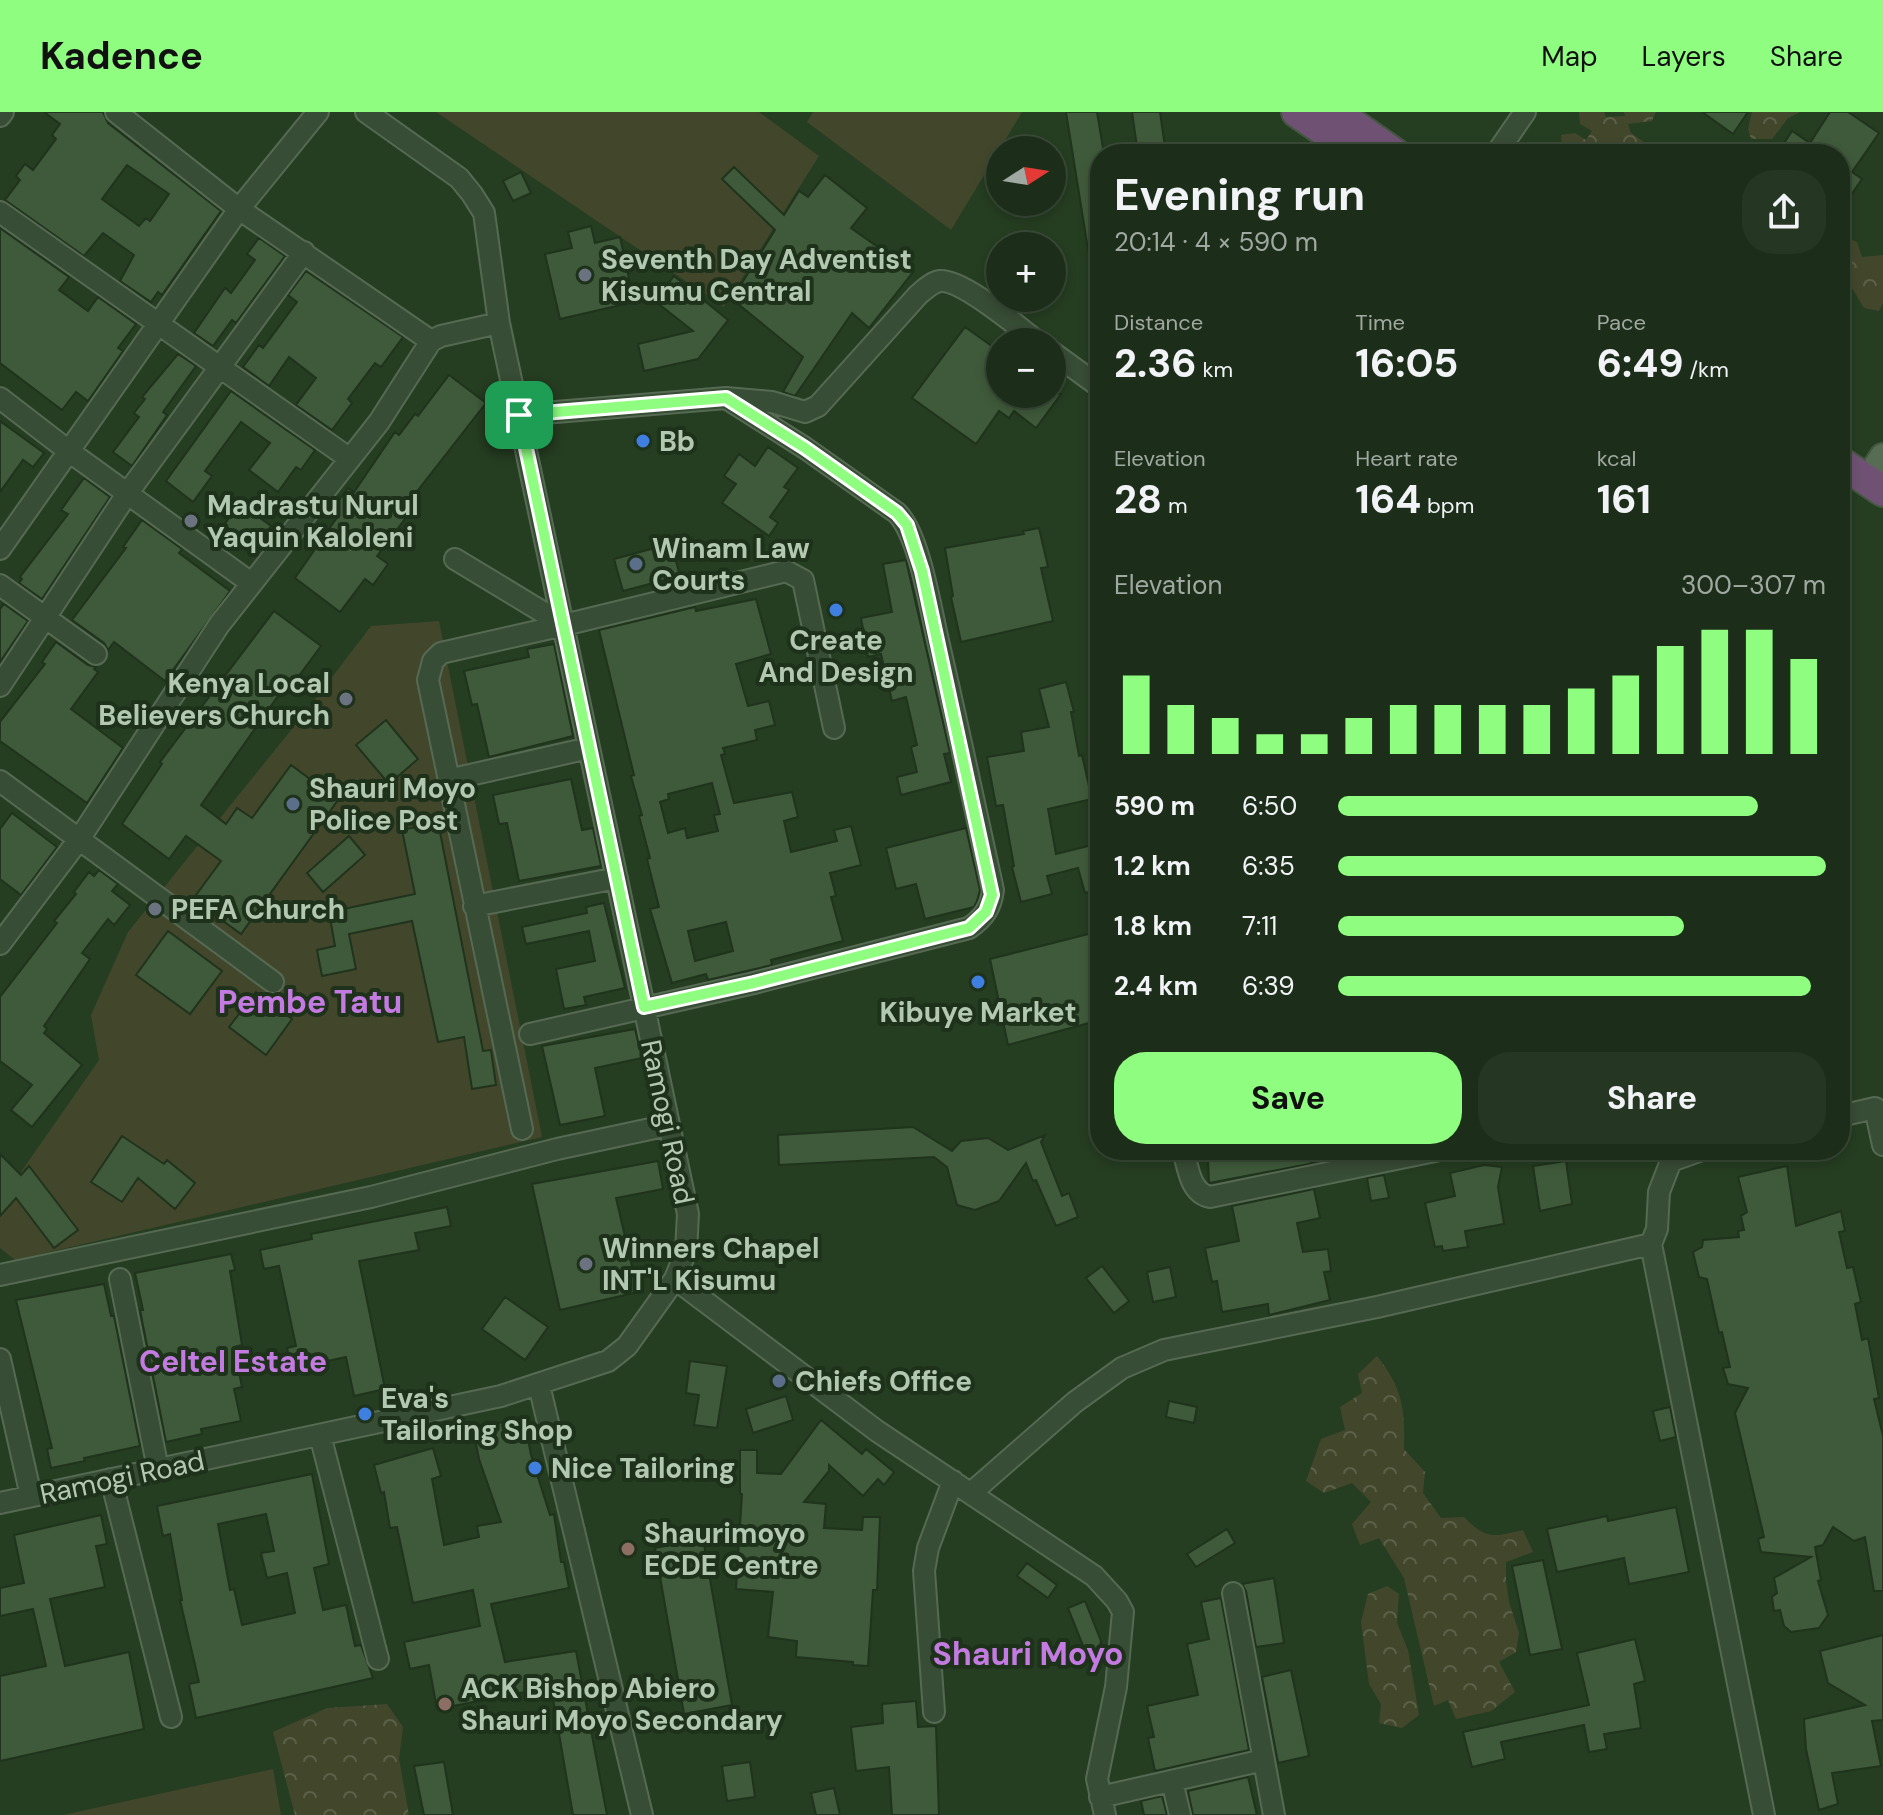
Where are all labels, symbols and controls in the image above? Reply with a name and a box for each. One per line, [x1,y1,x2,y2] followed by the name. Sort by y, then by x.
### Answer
[40,31,203,81] text: Kadence
[1541,38,1598,75] text: Map
[1642,38,1726,75] text: Layers
[1770,38,1843,75] text: Share
[986,136,1066,216] north arrow
[986,136,1066,408] map controls
[1114,166,1365,224] text: Evening run
[1742,170,1826,254] button: share
[1114,225,1318,259] text: 20:14 · 4 × 590 m
[986,232,1066,312] button: +
[601,241,912,310] place label: Seventh Day Adventist Kisumu Central
[576,266,594,284] marker: Seventh Day Adventist Kisumu Central
[1114,308,1203,337] text: Distance
[1355,308,1405,337] text: Time
[1597,308,1646,337] text: Pace
[986,328,1066,408] button: −
[1114,337,1197,389] text: 2.36
[1355,337,1458,389] text: 16:05
[1597,337,1684,389] text: 6:49
[1197,355,1233,384] text: km
[1684,355,1729,384] text: /km
[485,381,553,449] pin
[497,393,541,437] icon: arrive
[659,423,695,460] place label: Bb
[634,432,652,450] marker: Bb
[1114,444,1206,473] text: Elevation
[1355,444,1458,473] text: Heart rate
[1597,444,1636,473] text: kcal
[1114,473,1162,525] text: 28
[1355,473,1421,525] text: 164
[1597,473,1651,525] text: 161
[207,487,419,556] place label: Madrastu Nurul Yaquin Kaloleni
[1162,491,1188,520] text: m
[1421,491,1474,520] text: bpm
[182,512,200,530] marker: Madrastu Nurul Yaquin Kaloleni
[652,530,810,599] place label: Winam Law Courts
[627,555,645,573] marker: Winam Law Courts
[1114,568,1222,602] text: Elevation
[1681,568,1826,602] text: 300–307 m
[827,601,845,619] marker: Create And Design
[758,622,914,691] place label: Create And Design
[98,665,330,734] place label: Kenya Local Believers Church
[337,690,355,708] marker: Kenya Local Believers Church
[309,770,476,839] place label: Shauri Moyo Police Post
[1114,789,1195,823] text: 590 m
[1242,789,1297,823] text: 6:50
[284,795,302,813] marker: Shauri Moyo Police Post
[1114,849,1191,883] text: 1.2 km
[1242,849,1295,883] text: 6:35
[171,891,345,928] place label: PEFA Church
[146,900,164,918] marker: PEFA Church
[1114,909,1192,943] text: 1.8 km
[1242,909,1277,943] text: 7:11
[1114,969,1198,1003] text: 2.4 km
[1242,969,1295,1003] text: 6:39
[969,973,987,991] marker: Kibuye Market
[218,981,402,1023] district label: Pembe Tatu
[879,994,1077,1031] place label: Kibuye Market
[632,1036,703,1208] street label: Ramogi Road
[1114,1052,1462,1144] button: Save
[1478,1052,1826,1144] button: Share
[602,1230,820,1299] place label: Winners Chapel INT'L Kisumu
[577,1255,595,1273] marker: Winners Chapel INT'L Kisumu
[139,1342,327,1381] district label: Celtel Estate
[795,1363,972,1400] place label: Chiefs Office
[770,1372,788,1390] marker: Chiefs Office
[381,1380,573,1449] place label: Eva's Tailoring Shop
[356,1405,374,1423] marker: Eva's Tailoring Shop
[36,1442,208,1513] street label: Ramogi Road
[551,1450,736,1487] place label: Nice Tailoring
[526,1459,544,1477] marker: Nice Tailoring
[644,1515,819,1584] place label: Shaurimoyo ECDE Centre
[619,1540,637,1558] marker: Shaurimoyo ECDE Centre
[933,1633,1123,1675] district label: Shauri Moyo
[461,1670,783,1739] place label: ACK Bishop Abiero Shauri Moyo Secondary
[436,1695,454,1713] marker: ACK Bishop Abiero Shauri Moyo Secondary

